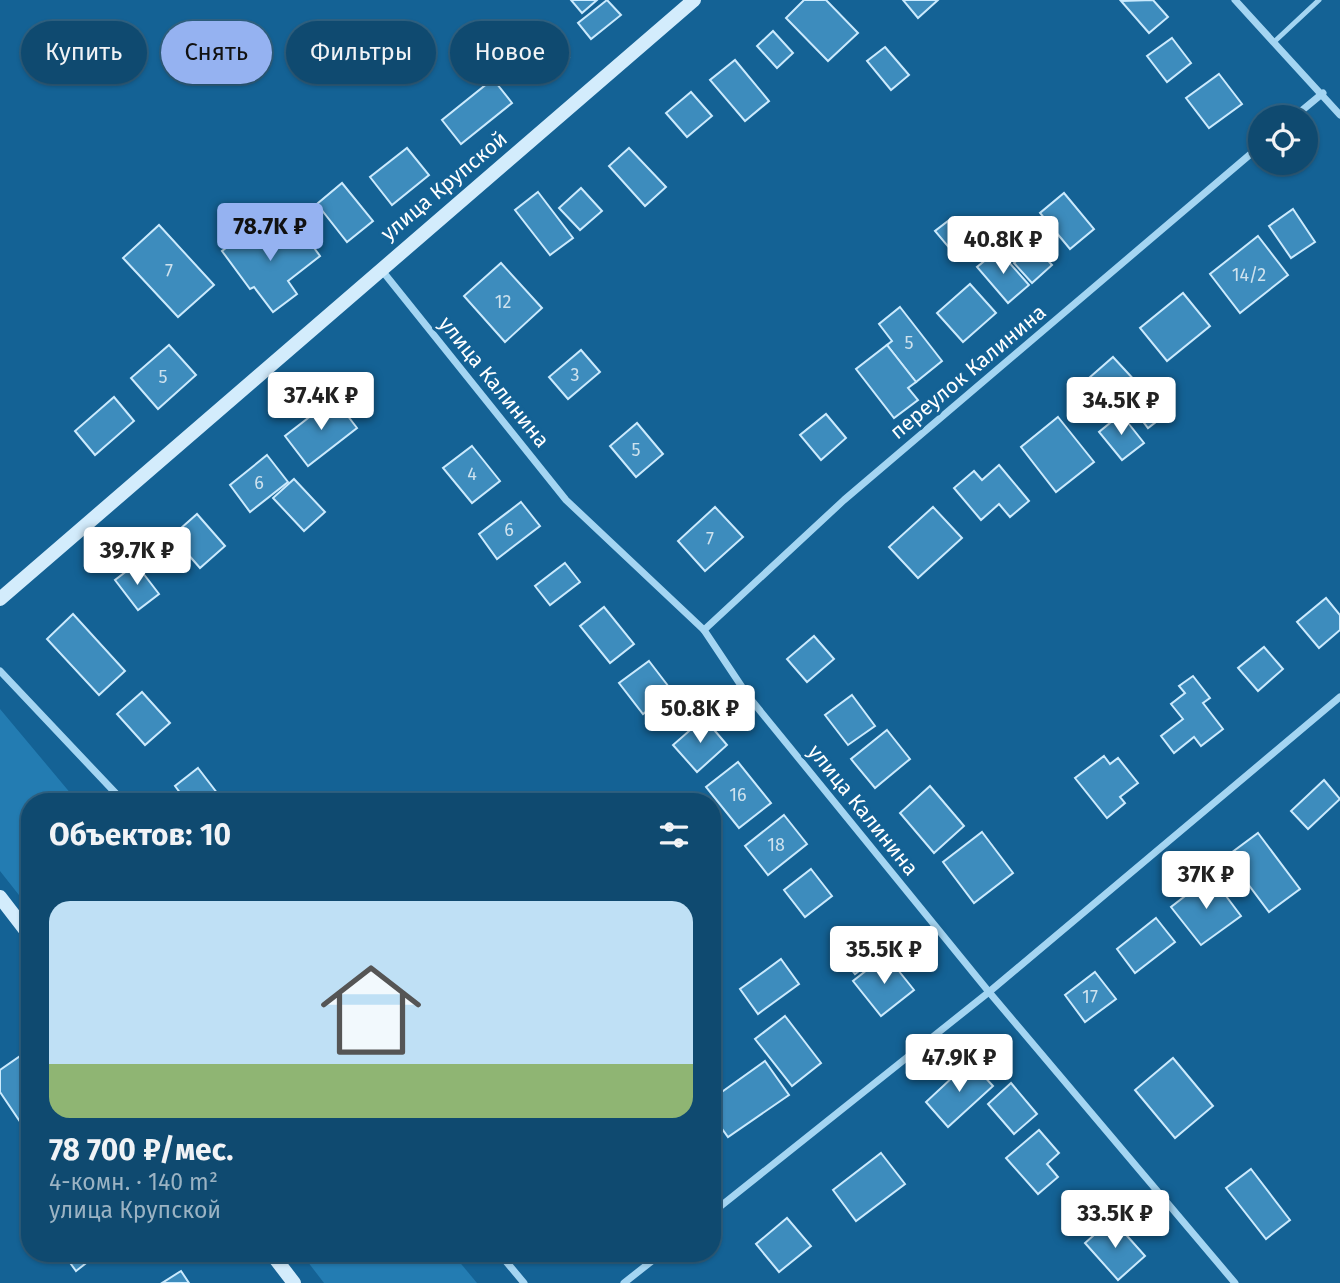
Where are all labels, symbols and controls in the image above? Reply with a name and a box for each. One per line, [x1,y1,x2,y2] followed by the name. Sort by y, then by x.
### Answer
[21,21,147,84] chip: Купить
[161,21,272,84] chip: Снять
[286,21,436,84] chip: Фильтры
[450,21,569,84] chip: Новое
[1248,105,1318,175] map controls
[1248,105,1318,175] button: locate
[375,126,513,246] street label: улица Крупской
[205,204,335,263] pin: 78.7K ₽
[233,212,307,240] text: 78.7K ₽
[938,216,1068,276] pin: 40.8K ₽
[963,225,1043,253] text: 40.8K ₽
[165,260,173,282] house number: 7
[1232,264,1266,286] house number: 14/2
[495,291,511,313] house number: 12
[885,299,1051,445] street label: переулок Калинина
[433,311,555,453] street label: улица Калинина
[904,332,914,354] house number: 5
[571,364,579,386] house number: 3
[158,366,168,388] house number: 5
[256,372,386,432] pin: 37.4K ₽
[1056,378,1186,437] pin: 34.5K ₽
[284,381,358,409] text: 37.4K ₽
[1083,386,1159,414] text: 34.5K ₽
[631,439,641,461] house number: 5
[467,463,477,485] house number: 4
[254,472,264,494] house number: 6
[504,519,514,541] house number: 6
[72,528,202,587] pin: 39.7K ₽
[706,528,714,550] house number: 7
[100,536,174,564] text: 39.7K ₽
[635,686,765,745] pin: 50.8K ₽
[661,694,739,722] text: 50.8K ₽
[802,739,924,881] street label: улица Калинина
[729,784,747,806] house number: 16
[655,816,693,854] icon: filters
[49,817,231,853] text: Объектов: 10
[767,834,785,856] house number: 18
[1157,852,1255,911] pin: 37K ₽
[1178,860,1234,888] text: 37K ₽
[819,926,949,986] pin: 35.5K ₽
[846,935,922,963] text: 35.5K ₽
[308,947,434,1073] icon: home
[1082,986,1098,1008] house number: 17
[894,1034,1024,1094] pin: 47.9K ₽
[922,1043,996,1071] text: 47.9K ₽
[49,1132,234,1168] text: 78 700 ₽/мес.
[49,1168,218,1196] text: 4-комн. · 140 m²
[1050,1190,1180,1250] pin: 33.5K ₽
[49,1196,221,1224] text: улица Крупской
[1077,1199,1153,1227] text: 33.5K ₽

